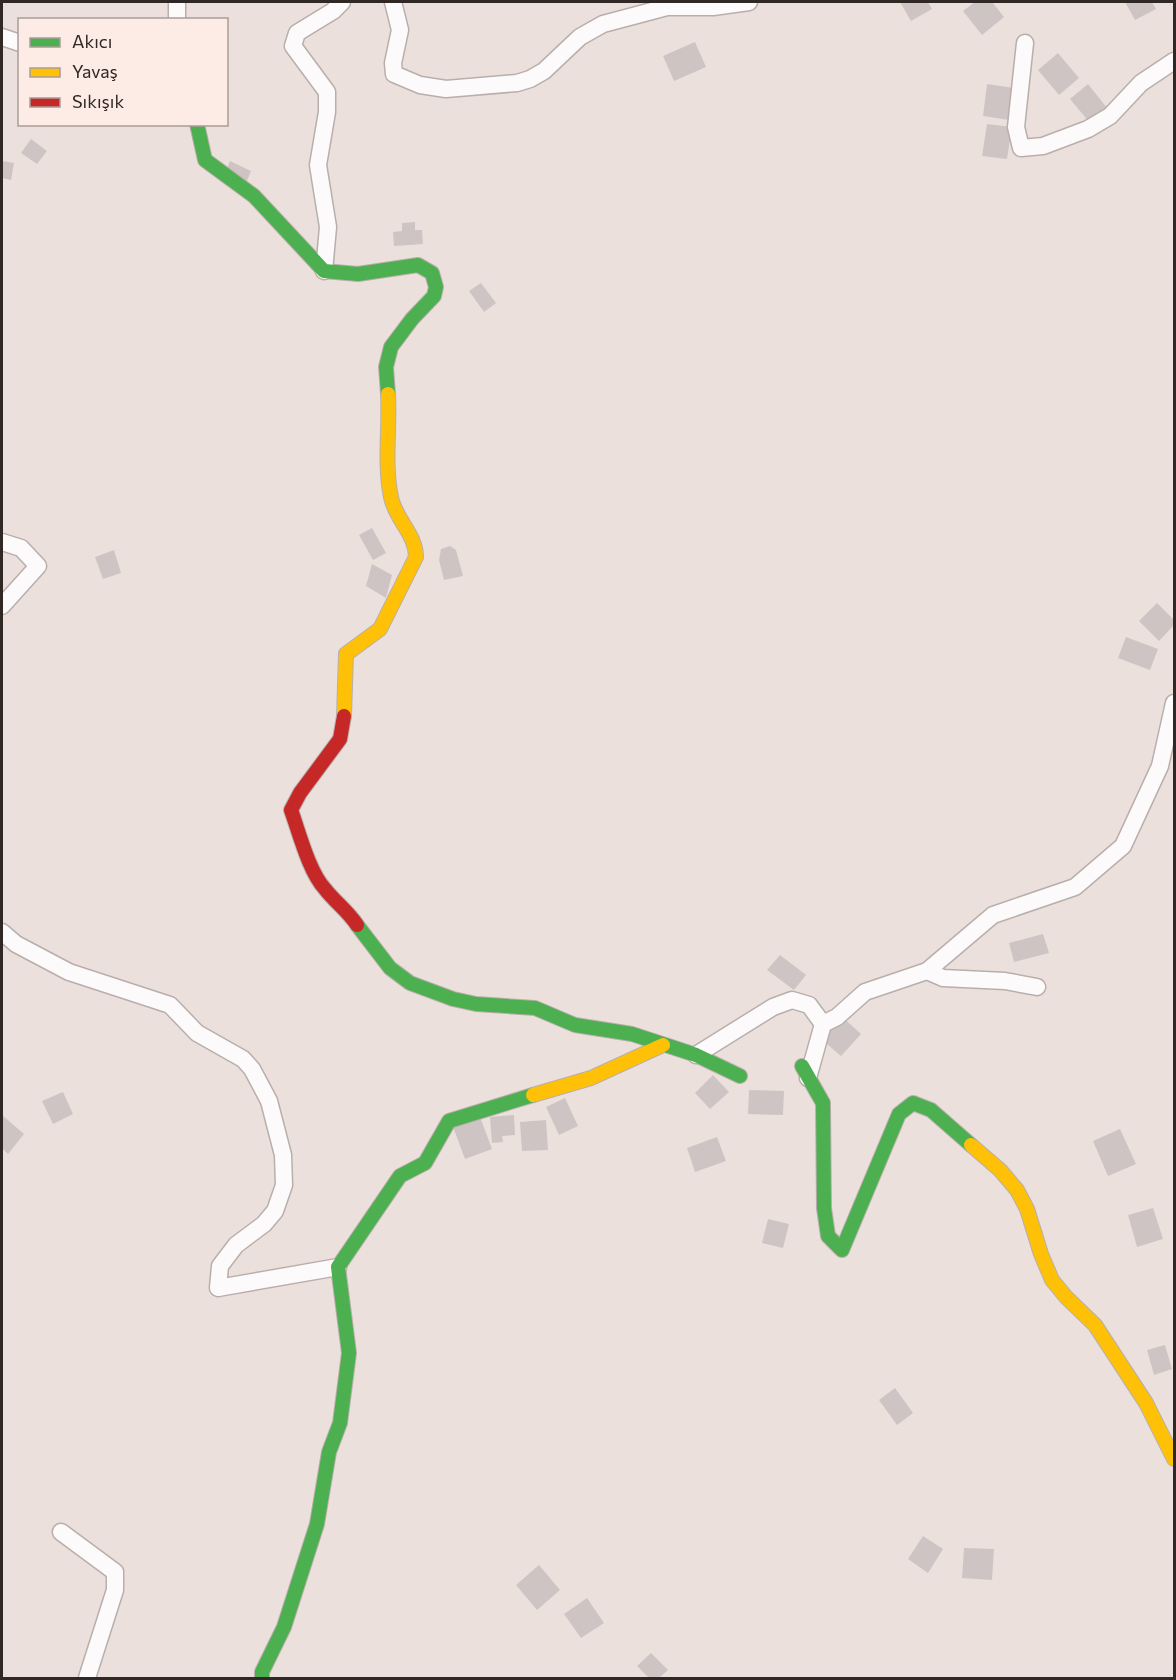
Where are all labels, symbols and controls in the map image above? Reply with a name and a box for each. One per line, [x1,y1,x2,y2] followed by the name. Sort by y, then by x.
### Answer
[18,18,228,126] legend
[72,30,112,52] text: Akıcı
[72,60,118,82] text: Yavaş
[72,90,124,112] text: Sıkışık

